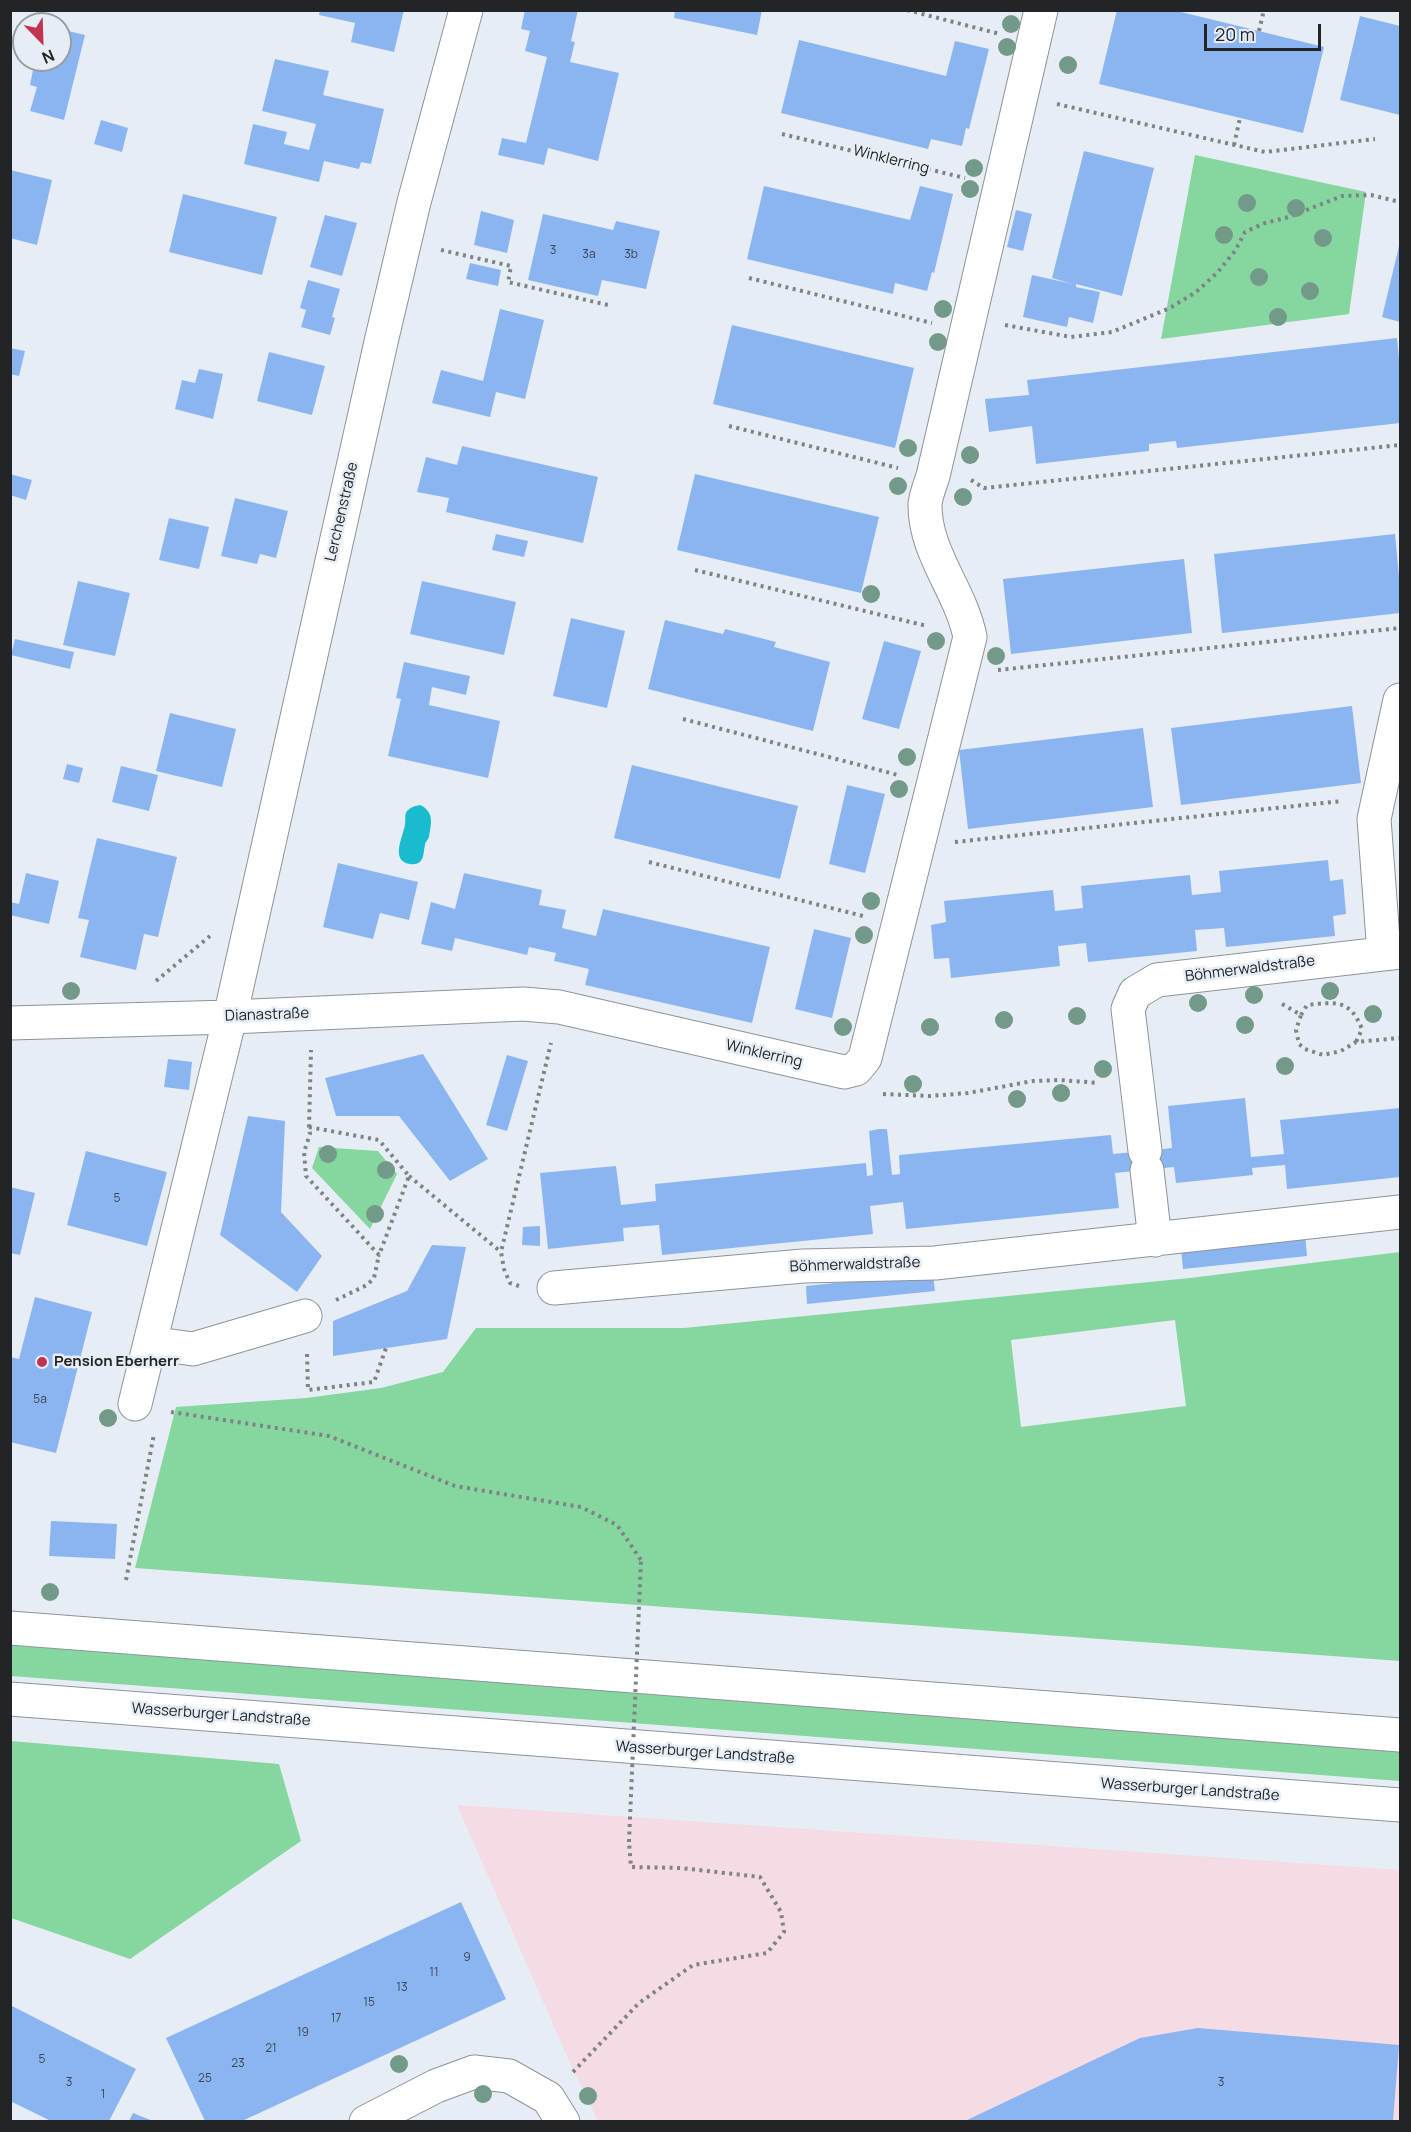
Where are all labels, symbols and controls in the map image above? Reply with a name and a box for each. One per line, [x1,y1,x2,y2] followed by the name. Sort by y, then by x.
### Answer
[12,12,72,72] north arrow
[1207,12,1324,50] scale bar
[1215,22,1255,46] text: 20 m
[39,44,58,69] text: N
[851,142,931,178] street label: Winklerring
[550,244,556,258] house number: 3
[582,248,596,262] house number: 3a
[624,248,638,262] house number: 3b
[322,461,362,563] street label: Lerchenstraße
[1184,952,1316,986] street label: Böhmerwaldstraße
[225,1005,309,1025] street label: Dianastraße
[724,1036,804,1072] street label: Winklerring
[114,1192,120,1206] house number: 5
[789,1254,921,1276] street label: Böhmerwaldstraße
[54,1353,179,1371] place label: Pension Eberherr
[35,1355,49,1369] marker: Pension Eberherr
[33,1393,47,1407] house number: 5a
[131,1700,311,1730] street label: Wasserburger Landstraße
[615,1738,795,1768] street label: Wasserburger Landstraße
[1100,1775,1280,1805] street label: Wasserburger Landstraße
[463,1951,471,1965] house number: 9
[429,1966,439,1980] house number: 11
[396,1981,408,1995] house number: 13
[363,1996,375,2010] house number: 15
[331,2012,341,2026] house number: 17
[297,2026,309,2040] house number: 19
[265,2042,277,2056] house number: 21
[39,2053,45,2067] house number: 5
[231,2057,245,2071] house number: 23
[198,2072,212,2086] house number: 25
[66,2076,72,2090] house number: 3
[1218,2076,1224,2090] house number: 3
[101,2088,105,2102] house number: 1

